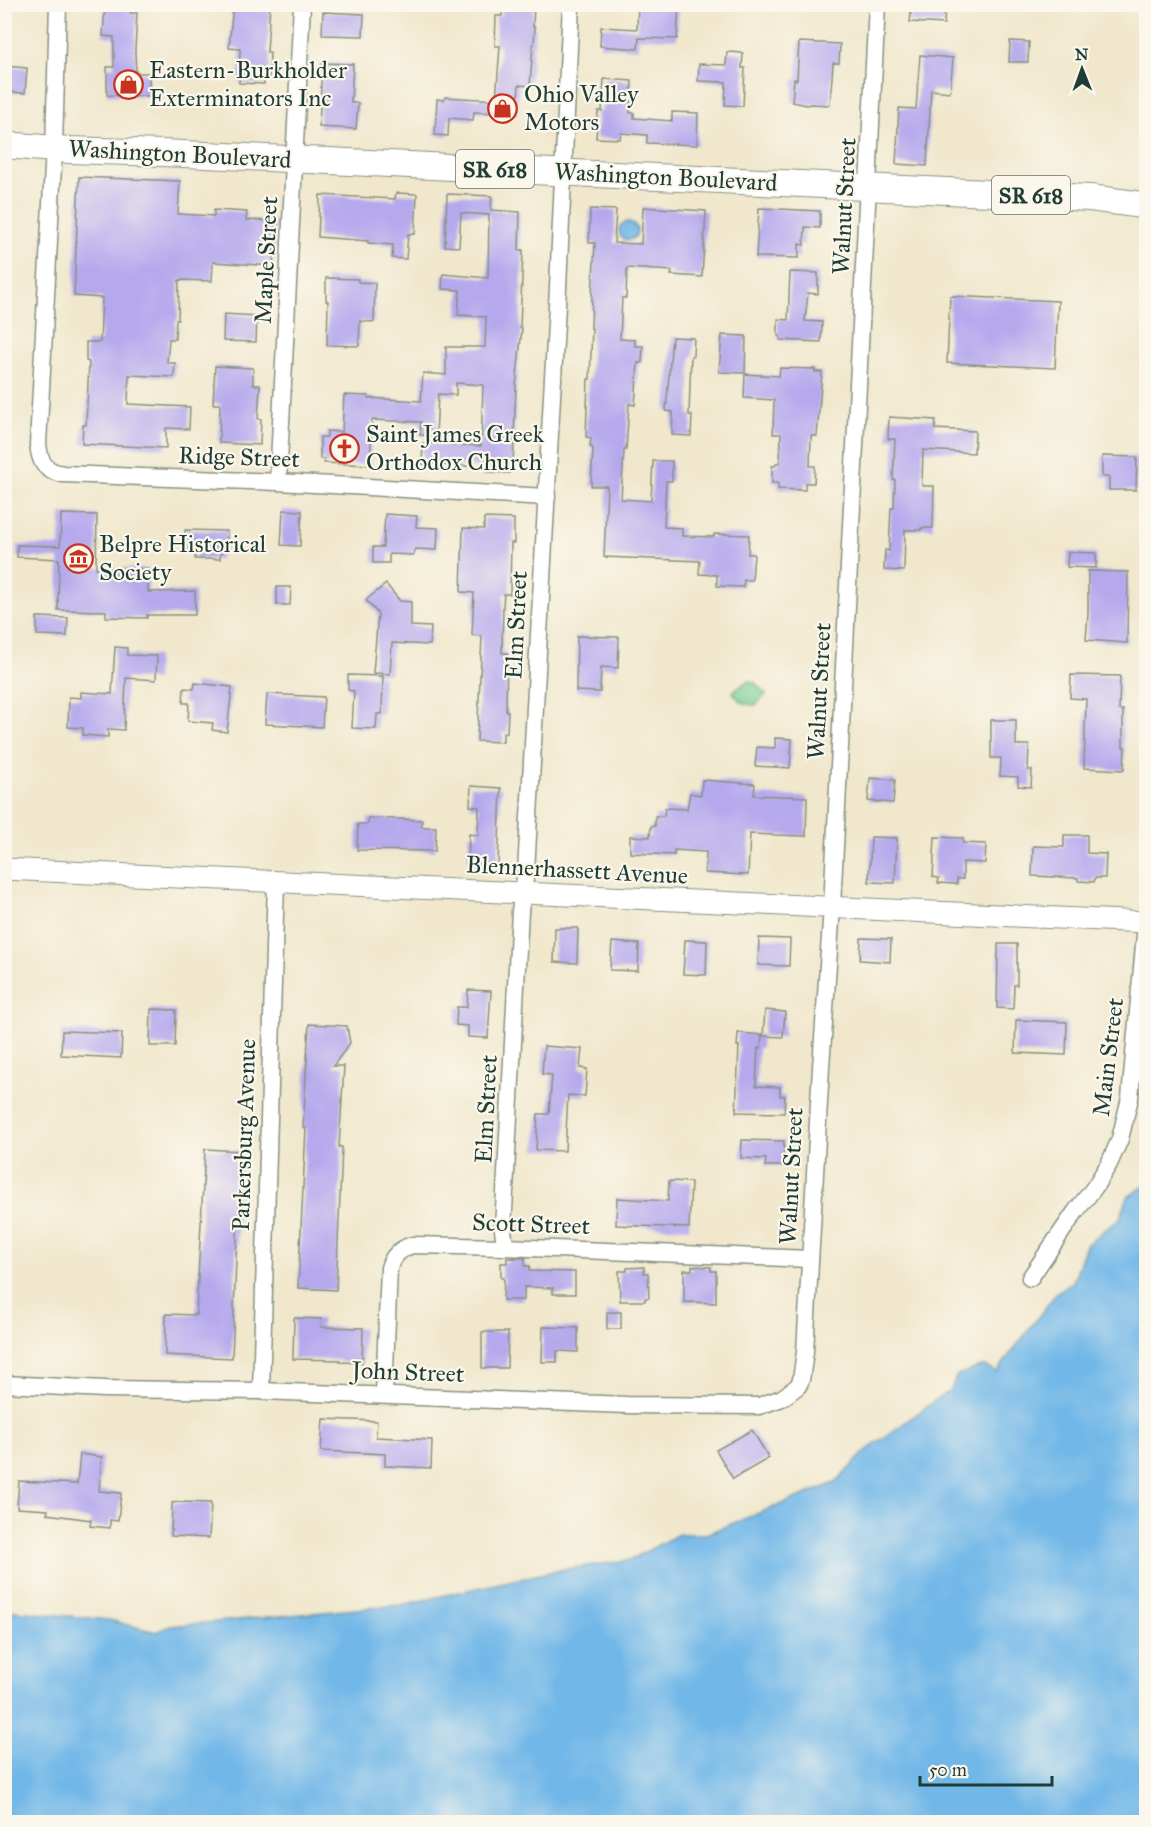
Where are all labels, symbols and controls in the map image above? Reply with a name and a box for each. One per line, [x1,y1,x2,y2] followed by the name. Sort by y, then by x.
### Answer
[1052,39,1112,99] north arrow
[1075,45,1089,64] text: N
[149,55,347,113] place label: Eastern-Burkholder Exterminators Inc
[112,68,144,100] shop icon: Eastern-Burkholder Exterminators Inc
[524,79,639,137] place label: Ohio Valley Motors
[487,92,519,124] shop icon: Ohio Valley Motors
[68,133,292,175] street label: Washington Boulevard
[825,136,863,275] street label: Walnut Street
[456,150,534,188] road number: SR 618
[554,156,778,198] street label: Washington Boulevard
[992,176,1070,214] road number: SR 618
[248,195,284,325] street label: Maple Street
[366,419,545,477] place label: Saint James Greek Orthodox Church
[329,432,361,464] church icon: Saint James Greek Orthodox Church
[178,440,301,474] street label: Ridge Street
[99,529,267,587] place label: Belpre Historical Society
[62,542,94,574] museum icon: Belpre Historical Society
[498,569,534,680] street label: Elm Street
[800,621,838,760] street label: Walnut Street
[465,849,689,891] street label: Blennerhassett Avenue
[1086,995,1130,1118] street label: Main Street
[226,1038,262,1232] street label: Parkersburg Avenue
[468,1053,504,1164] street label: Elm Street
[772,1106,810,1245] street label: Walnut Street
[472,1207,591,1241] street label: Scott Street
[348,1355,465,1389] street label: John Street
[920,1749,1052,1787] scale bar
[929,1759,967,1781] text: 50 m

